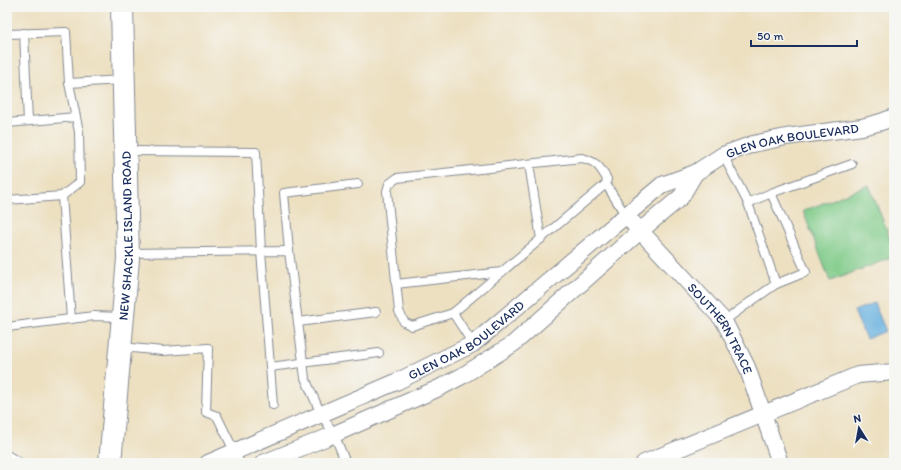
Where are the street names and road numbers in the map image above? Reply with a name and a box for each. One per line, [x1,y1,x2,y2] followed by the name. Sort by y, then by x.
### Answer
[724,120,860,161] street label: GLEN OAK BOULEVARD
[116,151,136,321] street label: NEW SHACKLE ISLAND ROAD
[684,280,756,376] street label: SOUTHERN TRACE
[406,297,528,383] street label: GLEN OAK BOULEVARD

